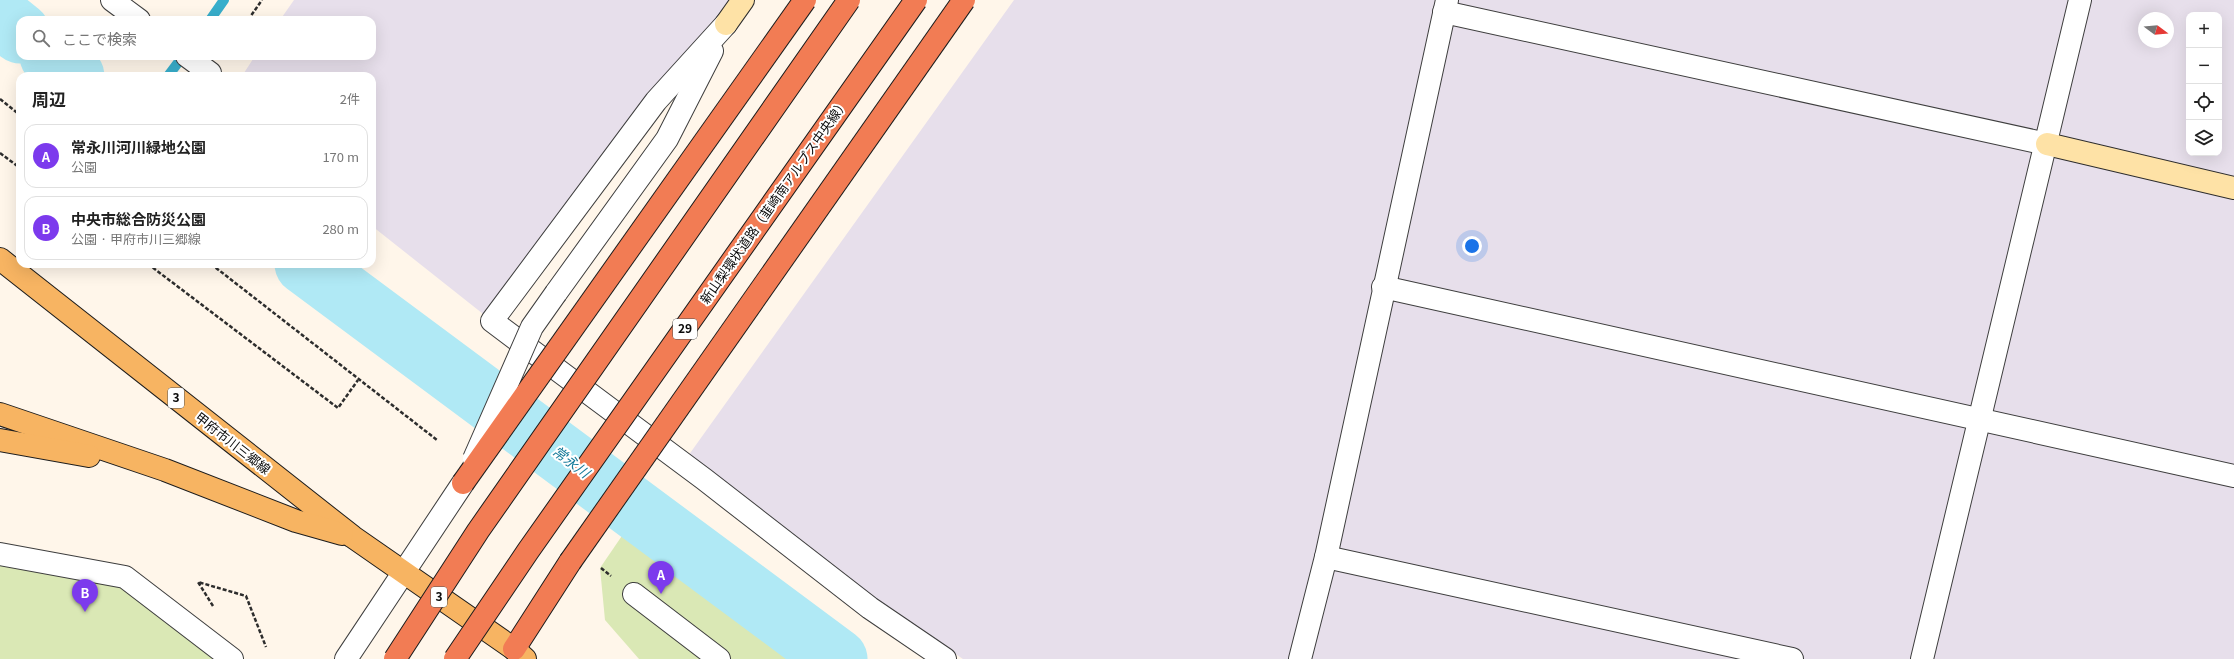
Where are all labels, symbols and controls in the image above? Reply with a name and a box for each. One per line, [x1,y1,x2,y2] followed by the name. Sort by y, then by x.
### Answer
[2138,12,2174,48] north arrow
[2186,12,2222,156] map controls
[2186,12,2222,48] button: +
[16,16,376,60] search box
[30,27,52,49] icon: search
[62,28,137,49] text: ここで検索
[2186,48,2222,84] button: −
[2186,84,2222,120] button: locate
[32,86,66,111] text: 周辺
[340,89,360,108] text: 2件
[695,94,852,307] street label: 新山梨環状道路（韮崎南アルプス中央線）
[2186,120,2222,156] button: layers
[71,136,206,157] text: 常永川河川緑地公園
[42,147,50,166] text: A
[322,147,359,166] text: 170 m
[71,157,97,176] text: 公園
[71,208,206,229] text: 中央市総合防災公園
[42,219,50,238] text: B
[322,219,359,238] text: 280 m
[71,229,201,248] text: 公園 · 甲府市川三郷線
[1462,236,1482,256] your location
[673,319,697,339] road number: 29
[168,388,184,408] road number: 3
[192,407,275,478] street label: 甲府市川三郷線
[549,441,596,483] water label: 常永川
[648,561,674,594] pin: A
[72,579,98,612] pin: B
[431,587,447,607] road number: 3

